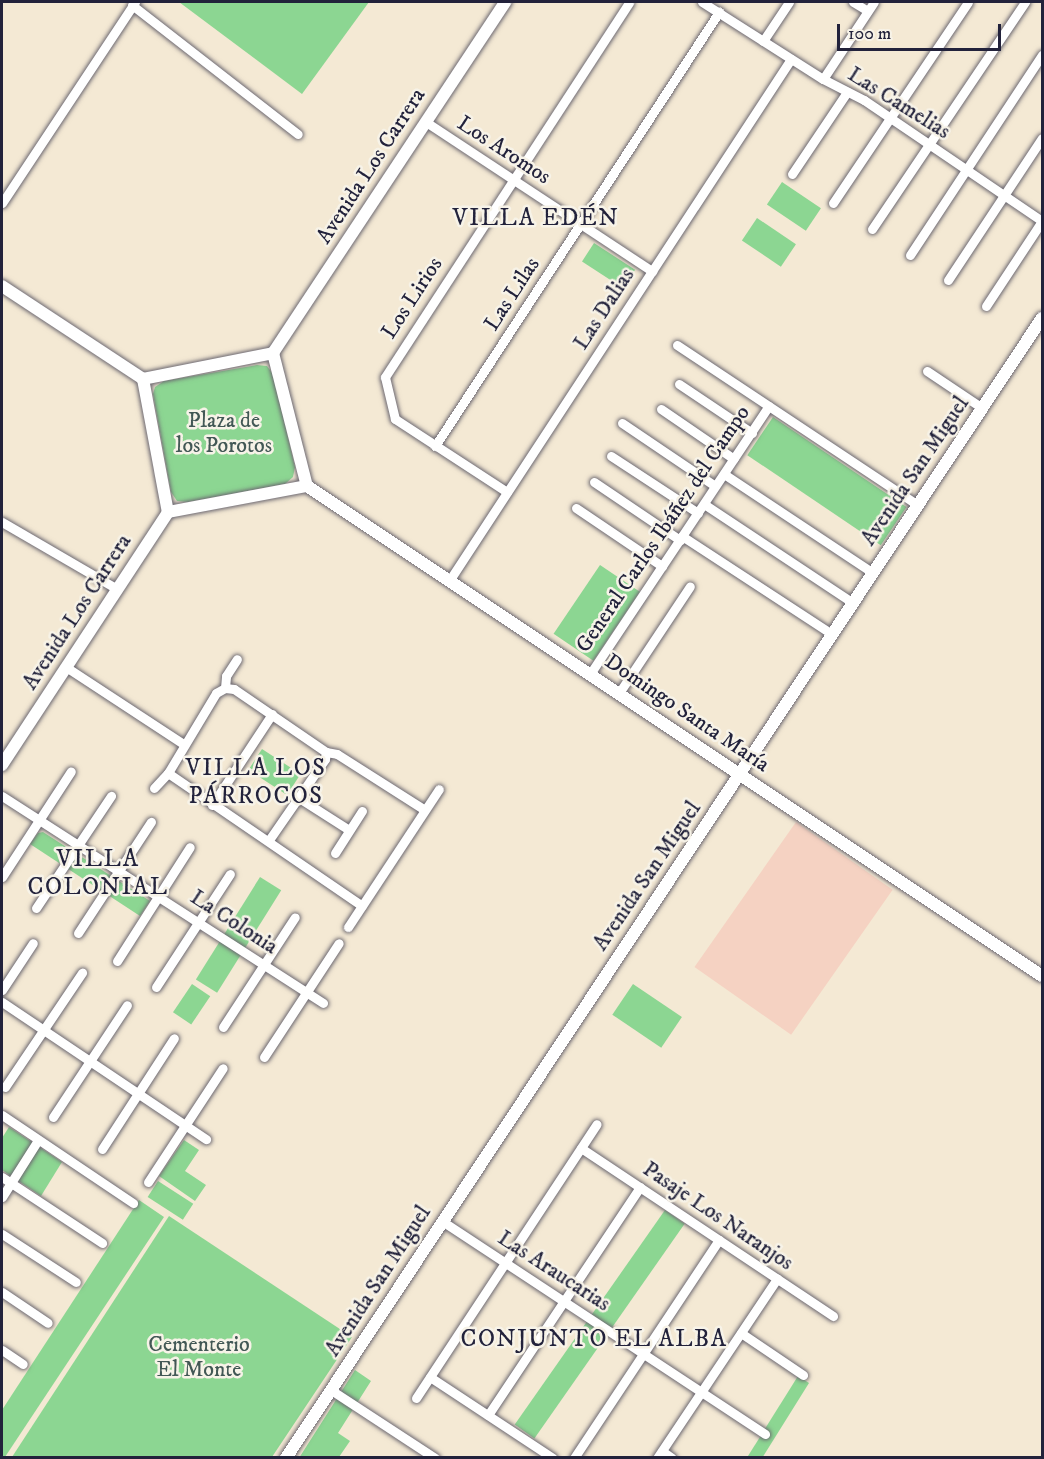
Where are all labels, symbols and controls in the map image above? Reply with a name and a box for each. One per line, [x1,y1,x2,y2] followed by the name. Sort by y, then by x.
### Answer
[840,12,1004,50] scale bar
[848,23,891,45] text: 100 m
[843,61,955,145] street label: Las Camelias
[311,83,431,249] street label: Avenida Los Carrera
[452,110,556,190] street label: Los Aromos
[453,205,619,233] district label: VILLA EDÉN
[376,252,448,344] street label: Los Lirios
[479,252,545,336] street label: Las Lilas
[568,263,640,355] street label: Las Dalias
[855,391,975,551] street label: Avenida San Miguel
[570,400,756,658] street label: General Carlos Ibáñez del Campo
[176,407,272,458] park label: Plaza de los Porotos
[17,529,137,695] street label: Avenida Los Carrera
[600,648,774,778] street label: Domingo Santa María
[186,755,326,811] district label: VILLA LOS PÁRROCOS
[587,796,707,956] street label: Avenida San Miguel
[28,846,168,902] district label: VILLA COLONIAL
[185,884,283,960] street label: La Colonia
[638,1156,798,1276] street label: Pasaje Los Naranjos
[319,1201,437,1361] street label: Avenida San Miguel
[493,1225,615,1317] street label: Las Araucarias
[460,1326,728,1354] district label: CONJUNTO EL ALBA
[148,1331,250,1382] park label: Cementerio El Monte

